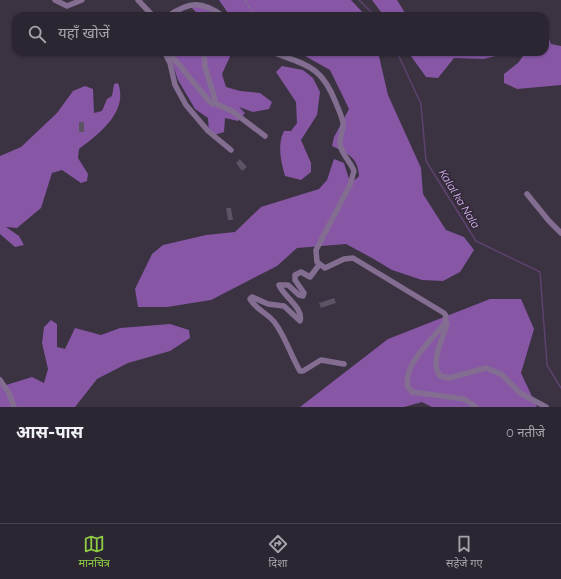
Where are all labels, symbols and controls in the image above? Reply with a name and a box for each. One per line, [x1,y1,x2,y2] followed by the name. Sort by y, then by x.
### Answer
[12,12,549,56] search box
[26,23,48,45] icon: search
[58,24,110,42] text: यहाँ खोजें
[436,167,482,231] water label: Kalal ka Nala
[16,422,83,442] text: आस-पास
[506,425,545,440] text: 0 नतीजे
[79,533,110,571] tab: मानचित्र
[267,533,289,571] tab: दिशा
[446,533,482,571] tab: सहेजे गए

